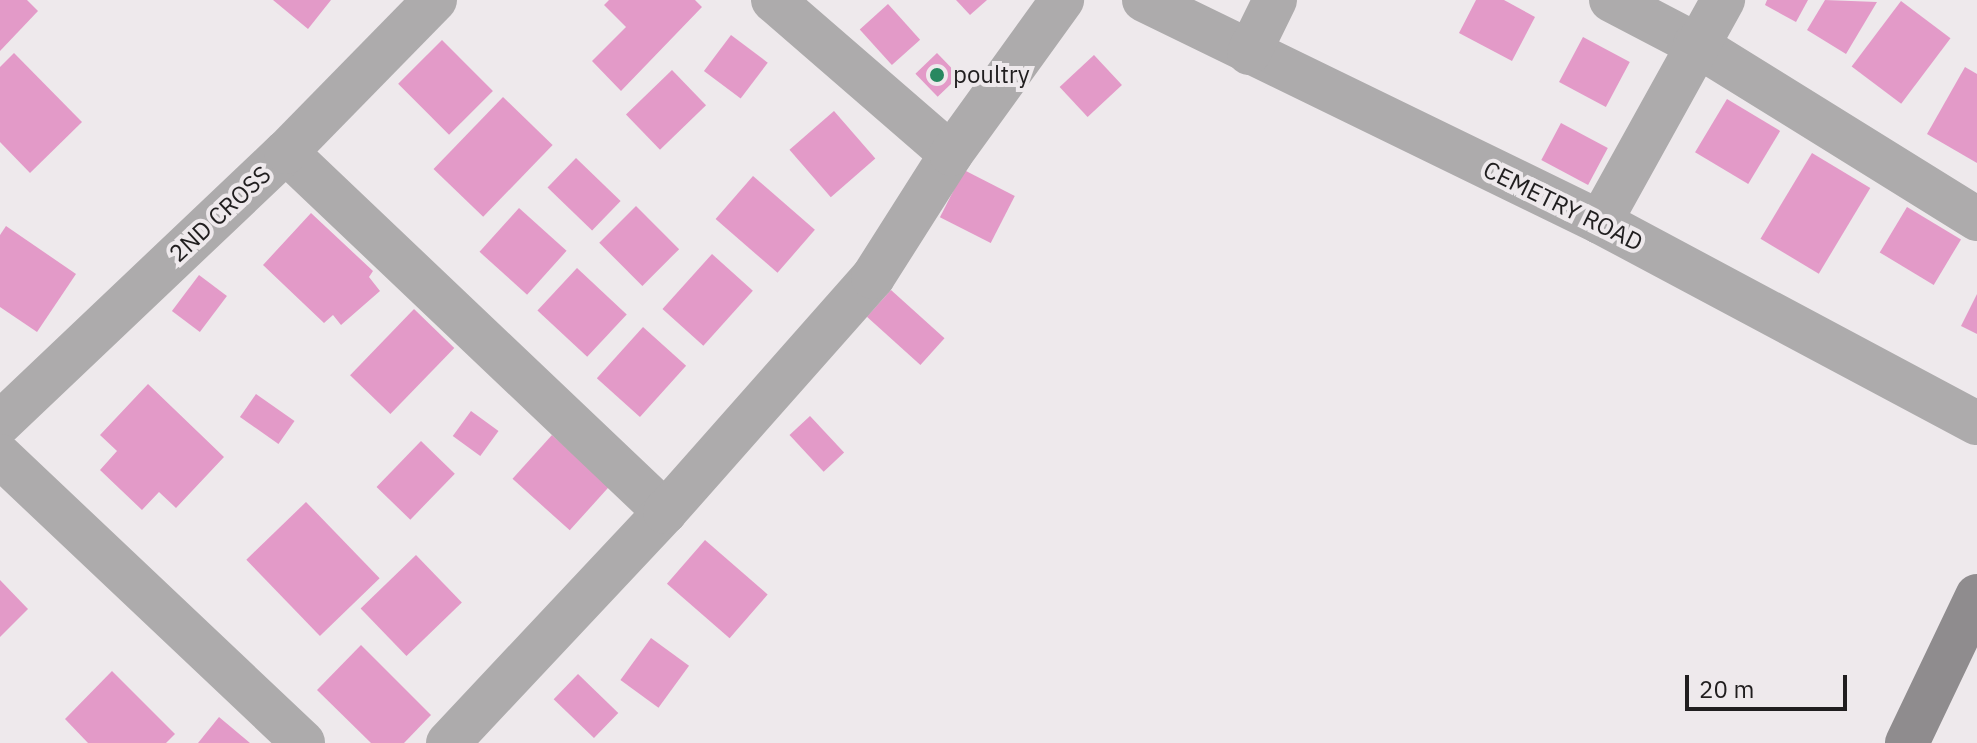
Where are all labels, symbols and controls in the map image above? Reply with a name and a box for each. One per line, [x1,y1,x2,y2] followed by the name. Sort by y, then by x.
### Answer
[953,61,1030,89] place label: poultry
[928,66,946,84] marker: poultry
[1479,155,1647,257] street label: CEMETRY ROAD
[163,160,277,268] street label: 2ND CROSS
[1689,659,1851,709] scale bar
[1699,673,1754,705] text: 20 m

